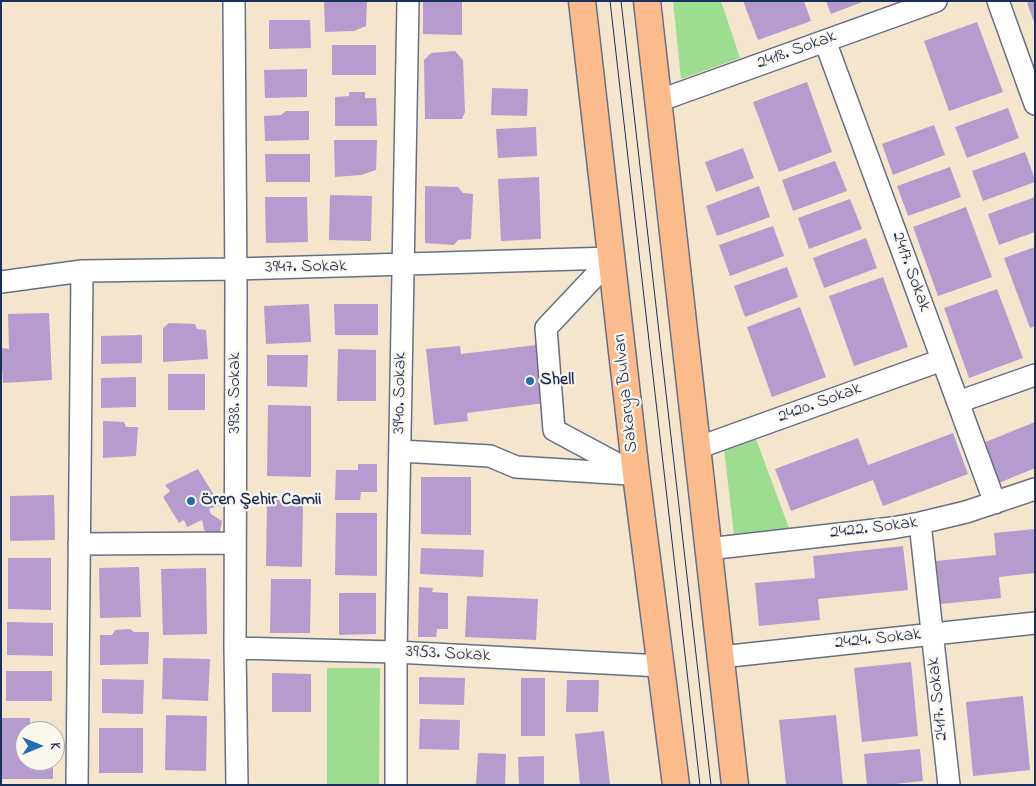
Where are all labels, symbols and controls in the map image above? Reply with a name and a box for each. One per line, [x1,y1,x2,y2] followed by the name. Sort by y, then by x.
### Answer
[754,27,840,75] street label: 2418. Sokak
[886,229,934,315] street label: 2417. Sokak
[265,256,347,280] street label: 3947. Sokak
[610,332,644,454] street label: Sakarya Bulvarı
[225,352,247,434] street label: 3938. Sokak
[389,352,413,434] street label: 3940. Sokak
[540,370,574,392] place label: Shell
[524,375,536,387] marker: Shell
[775,379,865,429] street label: 2420. Sokak
[201,490,321,512] place label: Ören Şehir Camii
[185,495,197,507] marker: Ören Şehir Camii
[829,513,919,545] street label: 2422. Sokak
[834,625,922,655] street label: 2424. Sokak
[405,642,491,668] street label: 3953. Sokak
[924,656,954,742] street label: 2417. Sokak
[15,721,65,771] north arrow
[44,743,65,749] text: K

